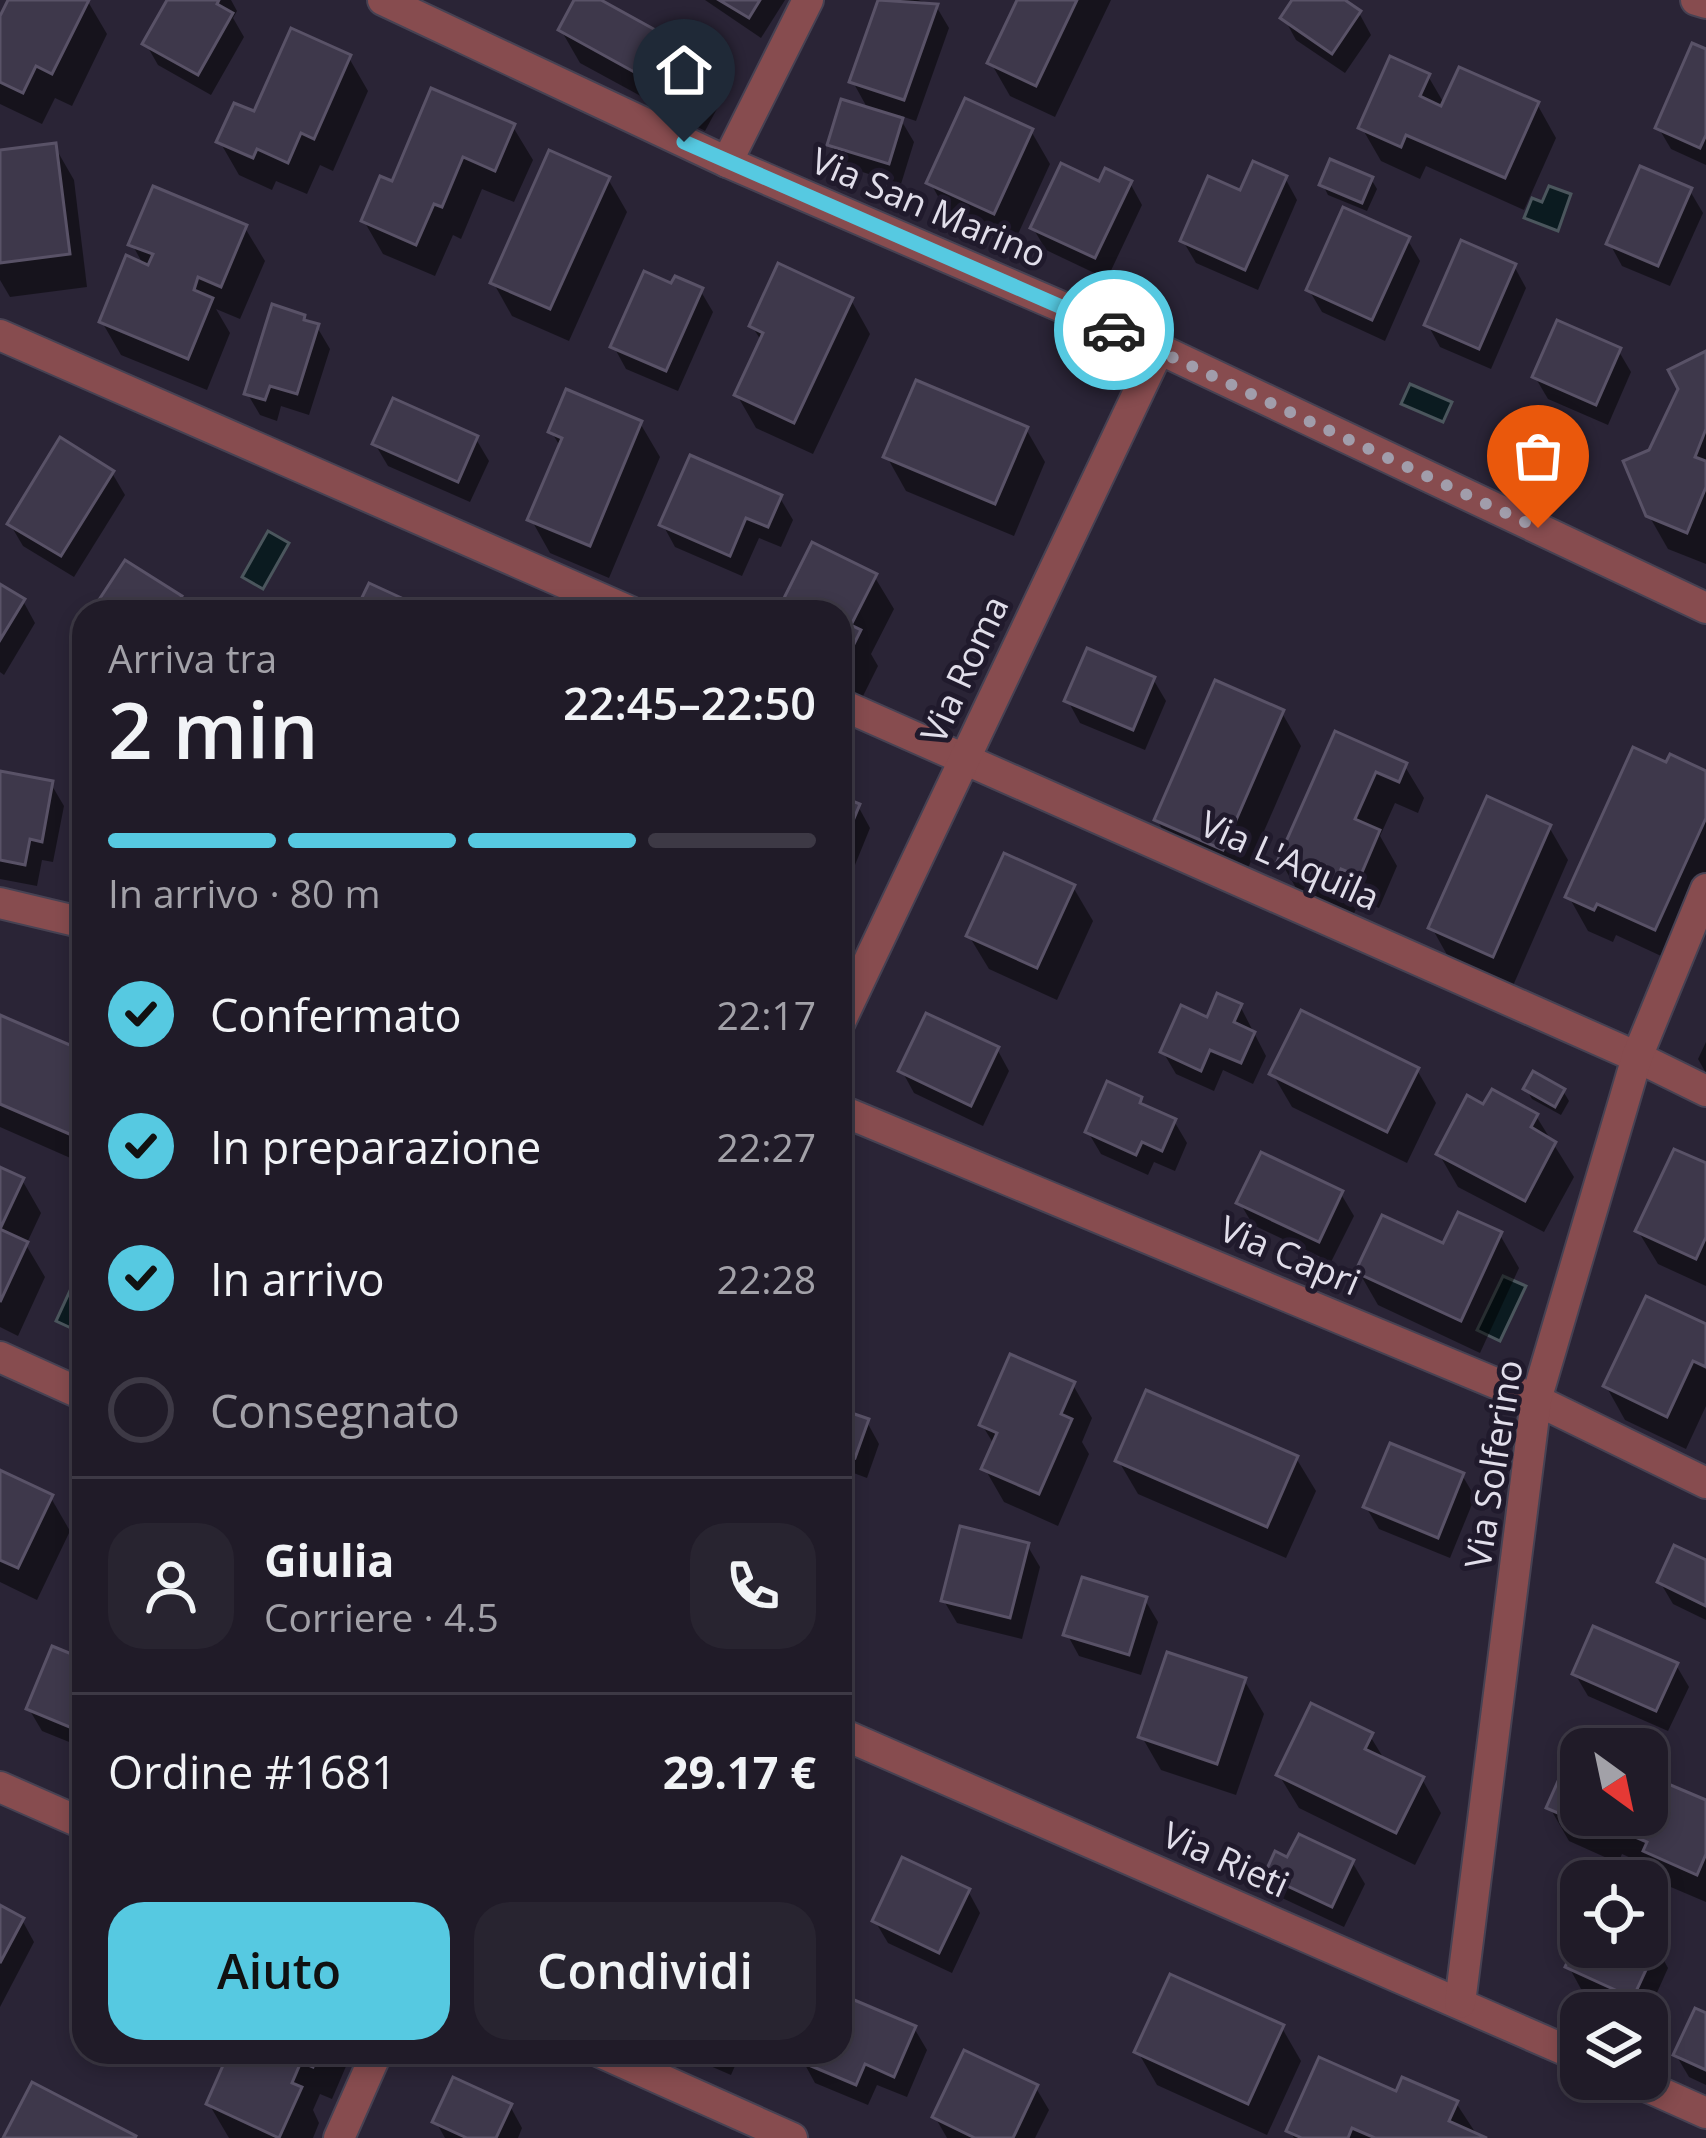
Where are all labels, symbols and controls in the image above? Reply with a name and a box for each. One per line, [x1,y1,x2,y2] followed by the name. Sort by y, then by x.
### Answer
[633,19,735,142] pin
[651,37,717,103] icon: home
[804,135,1054,279] street label: Via San Marino
[1054,270,1174,390] courier
[1081,297,1147,363] icon: car
[1487,405,1589,528] pin
[1505,423,1571,489] icon: bag
[909,587,1019,751] street label: Via Roma
[108,631,277,684] text: Arriva tra
[563,672,816,733] text: 22:45–22:50
[108,676,319,782] text: 2 min
[1192,799,1388,921] street label: Via L'Aquila
[108,866,381,919] text: In arrivo · 80 m
[108,981,174,1047] icon: check
[210,984,462,1045] text: Confermato
[717,988,816,1041] text: 22:17
[108,1113,174,1179] icon: check
[210,1116,541,1177] text: In preparazione
[717,1120,816,1173] text: 22:27
[1212,1203,1368,1307] street label: Via Capri
[108,1245,174,1311] icon: check
[210,1248,385,1309] text: In arrivo
[717,1252,816,1305] text: 22:28
[1452,1356,1534,1572] street label: Via Solferino
[210,1380,460,1441] text: Consegnato
[108,1523,234,1649] button: person
[690,1523,816,1649] button: phone
[264,1529,395,1590] text: Giulia
[264,1590,499,1643] text: Corriere · 4.5
[1560,1728,1668,1836] north arrow
[1560,1728,1668,2100] map controls
[108,1741,397,1802] text: Ordine #1681
[663,1741,816,1802] text: 29.17 €
[1155,1809,1297,1909] street label: Via Rieti
[1560,1860,1668,1968] button: locate
[108,1902,450,2040] button: Aiuto
[474,1902,816,2040] button: Condividi
[1560,1992,1668,2100] button: layers

